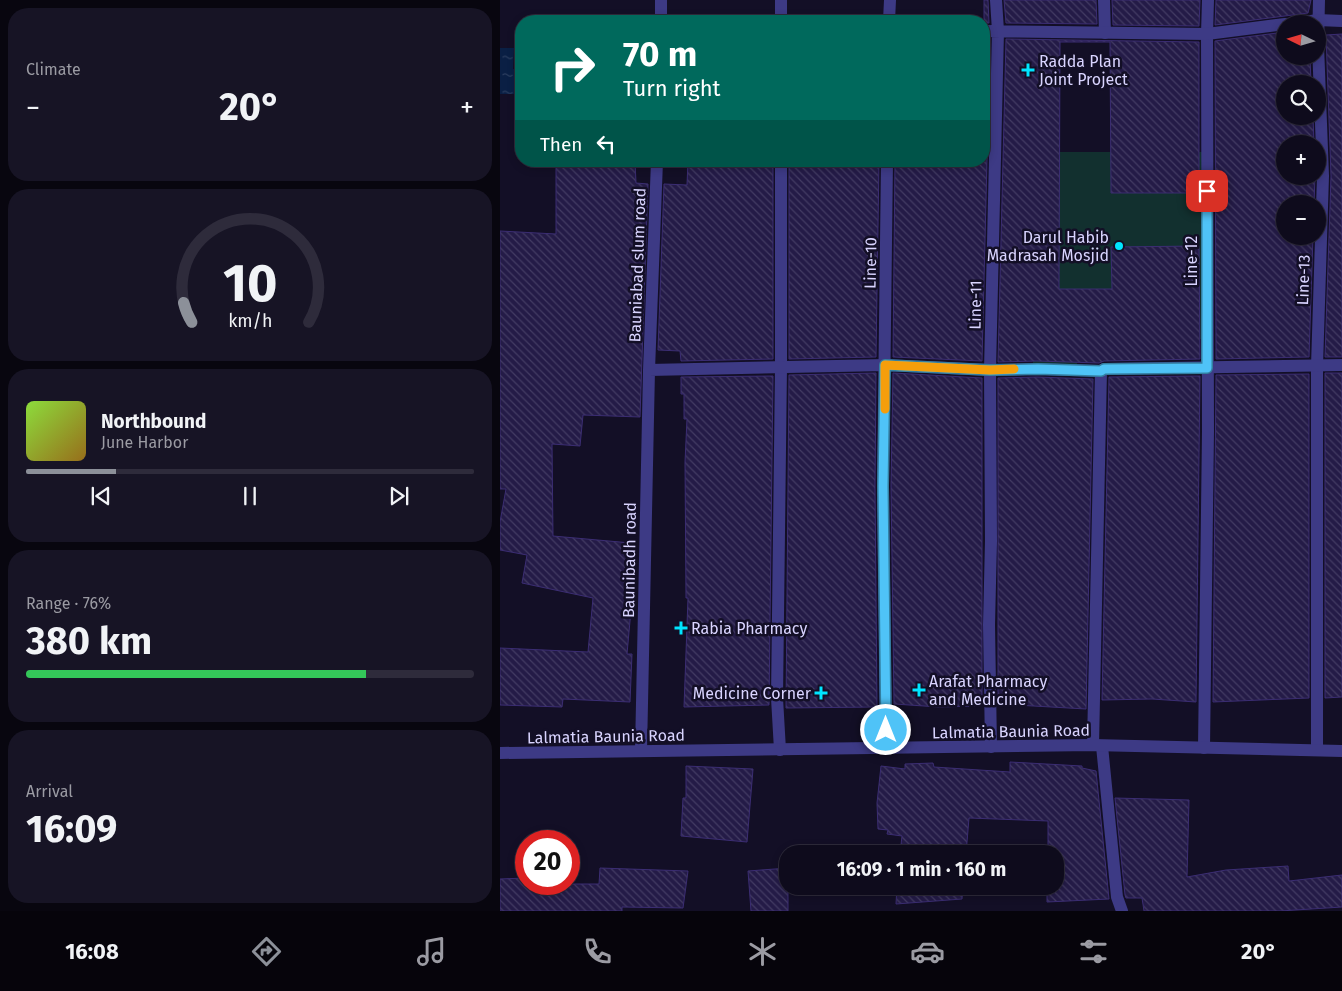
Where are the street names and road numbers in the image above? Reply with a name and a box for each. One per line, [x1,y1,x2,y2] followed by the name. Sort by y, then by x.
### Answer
[625,187,650,343] street label: Bauniabad slum road
[1182,236,1201,286] street label: Line-12
[861,237,880,289] street label: Line-10
[1293,254,1314,306] street label: Line-13
[966,280,985,330] street label: Line-11
[619,502,640,618] street label: Baunibadh road
[932,721,1090,742] street label: Lalmatia Baunia Road
[527,726,685,747] street label: Lalmatia Baunia Road

